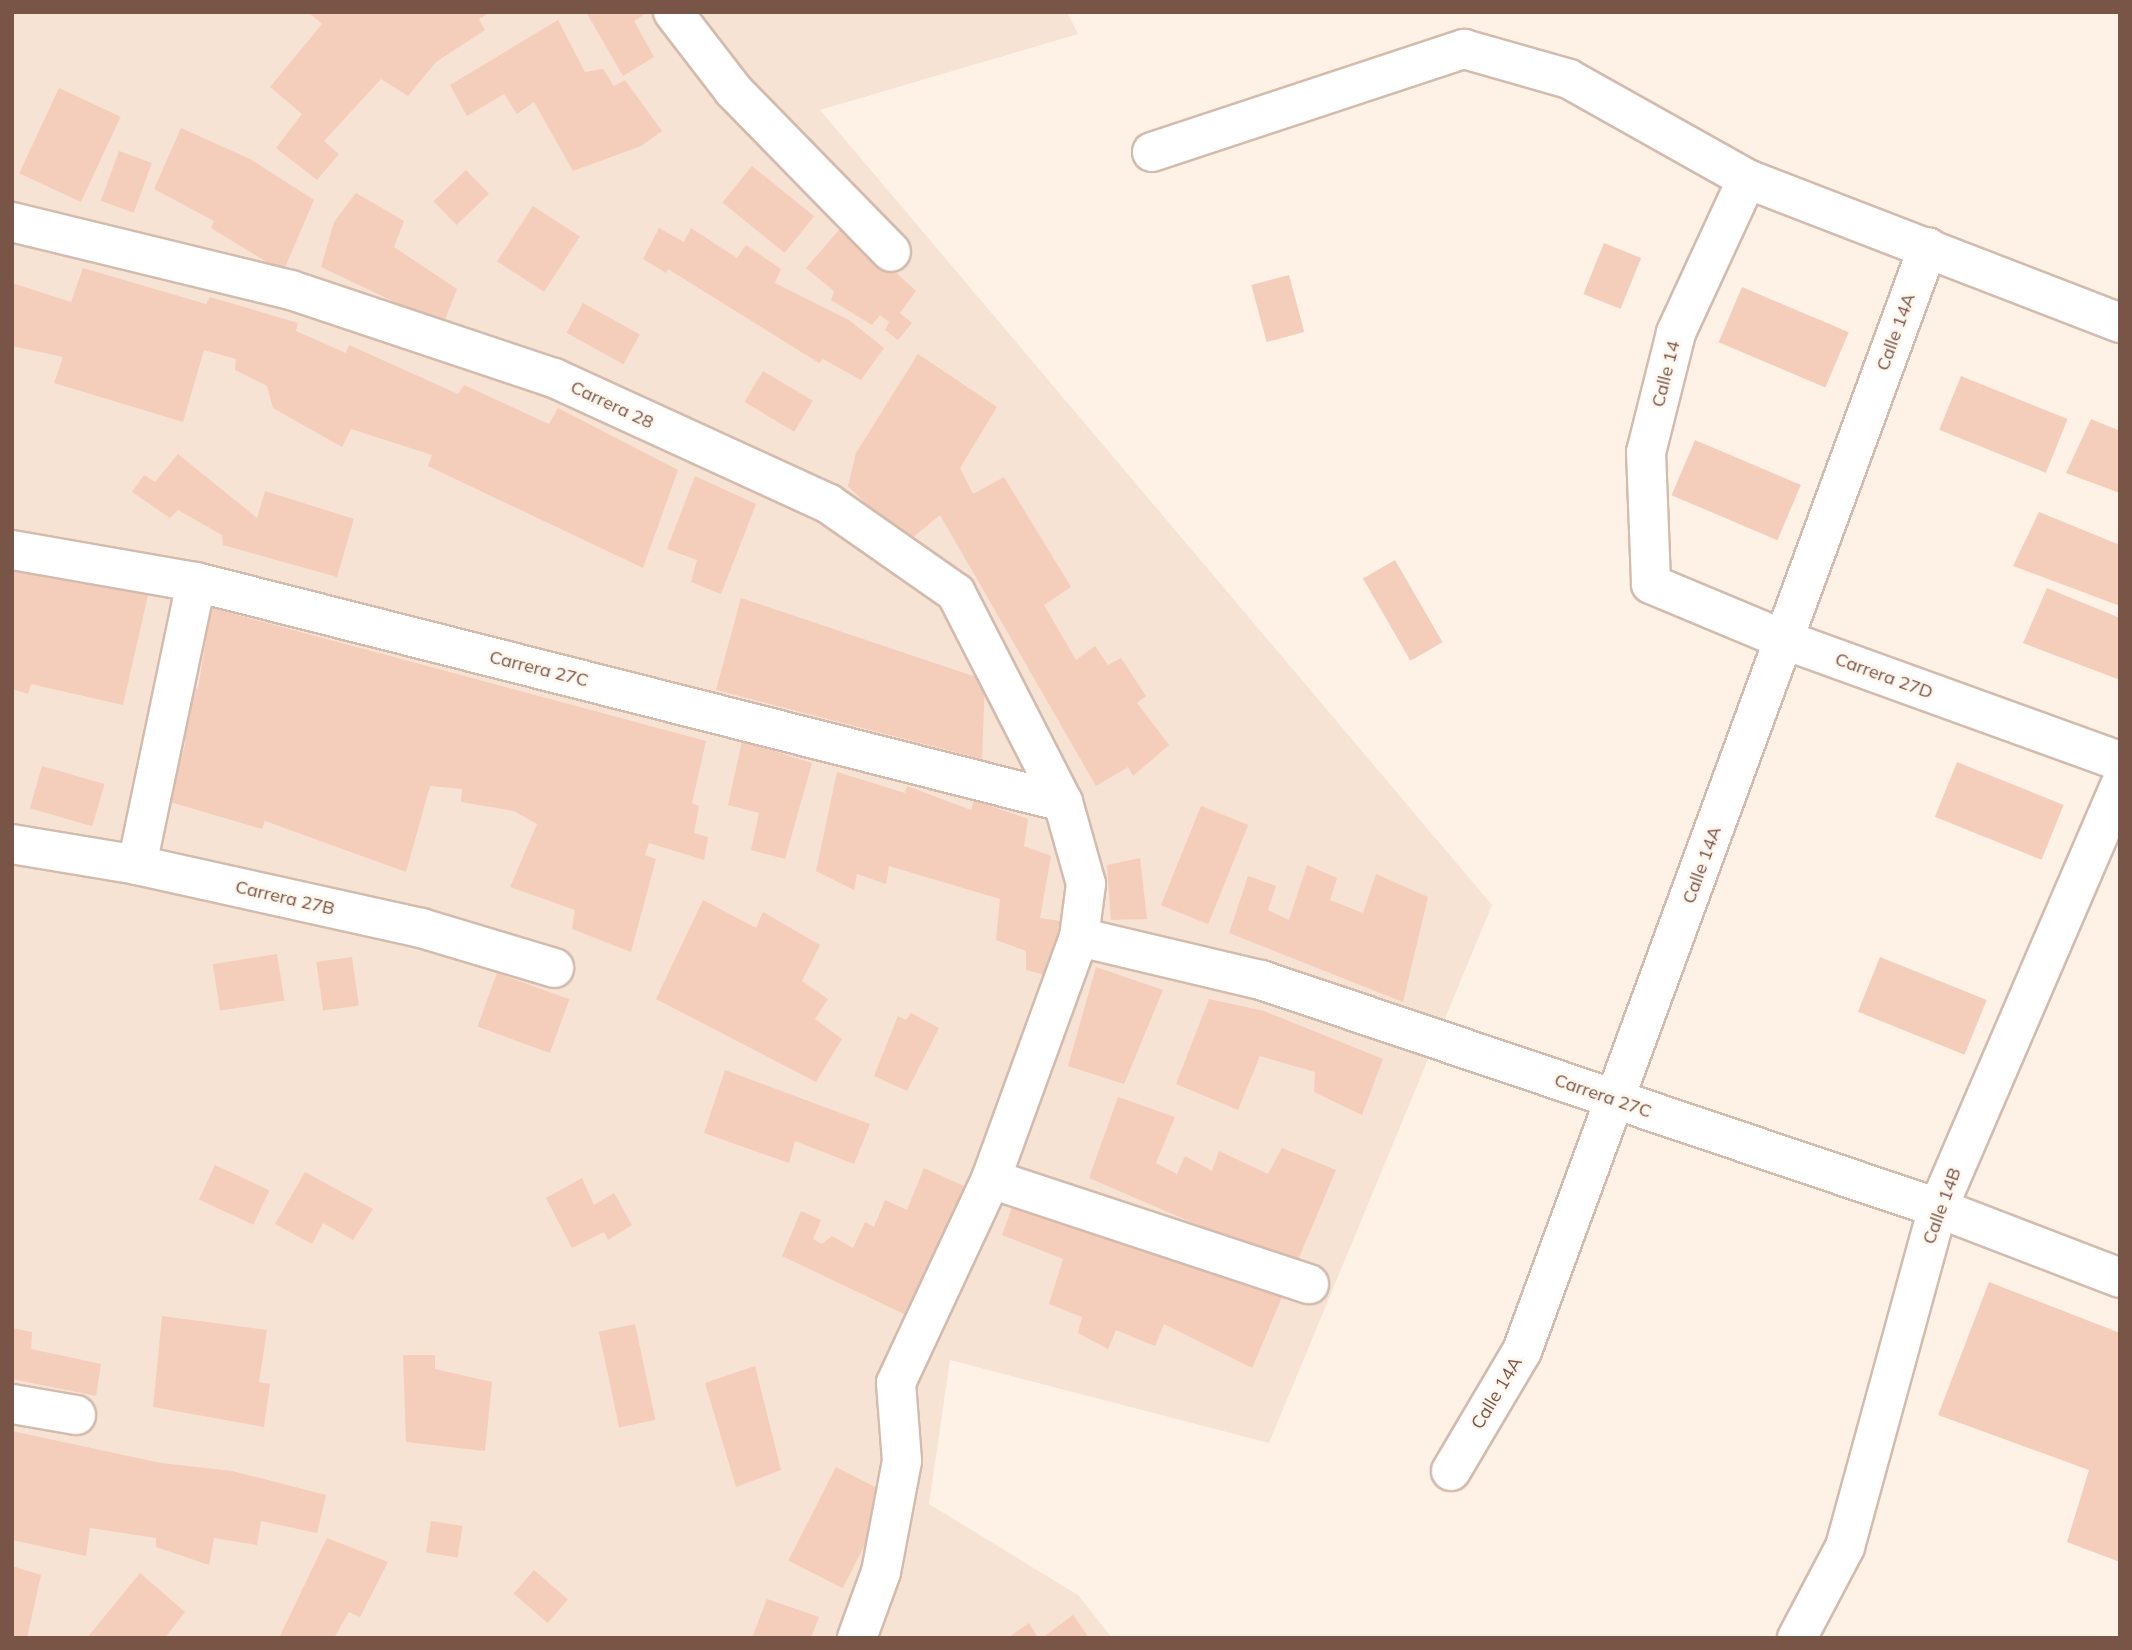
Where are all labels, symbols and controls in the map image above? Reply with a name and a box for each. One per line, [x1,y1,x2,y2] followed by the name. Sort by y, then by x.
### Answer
[1872,290,1920,374] street label: Calle 14A
[1647,339,1685,409] street label: Calle 14
[567,376,657,434] street label: Carrera 28
[487,646,591,692] street label: Carrera 27C
[1832,648,1936,704] street label: Carrera 27D
[1678,823,1726,907] street label: Calle 14A
[233,876,337,920] street label: Carrera 27B
[1552,1069,1654,1123] street label: Carrera 27C
[1918,1165,1966,1247] street label: Calle 14B
[1467,1353,1527,1433] street label: Calle 14A

